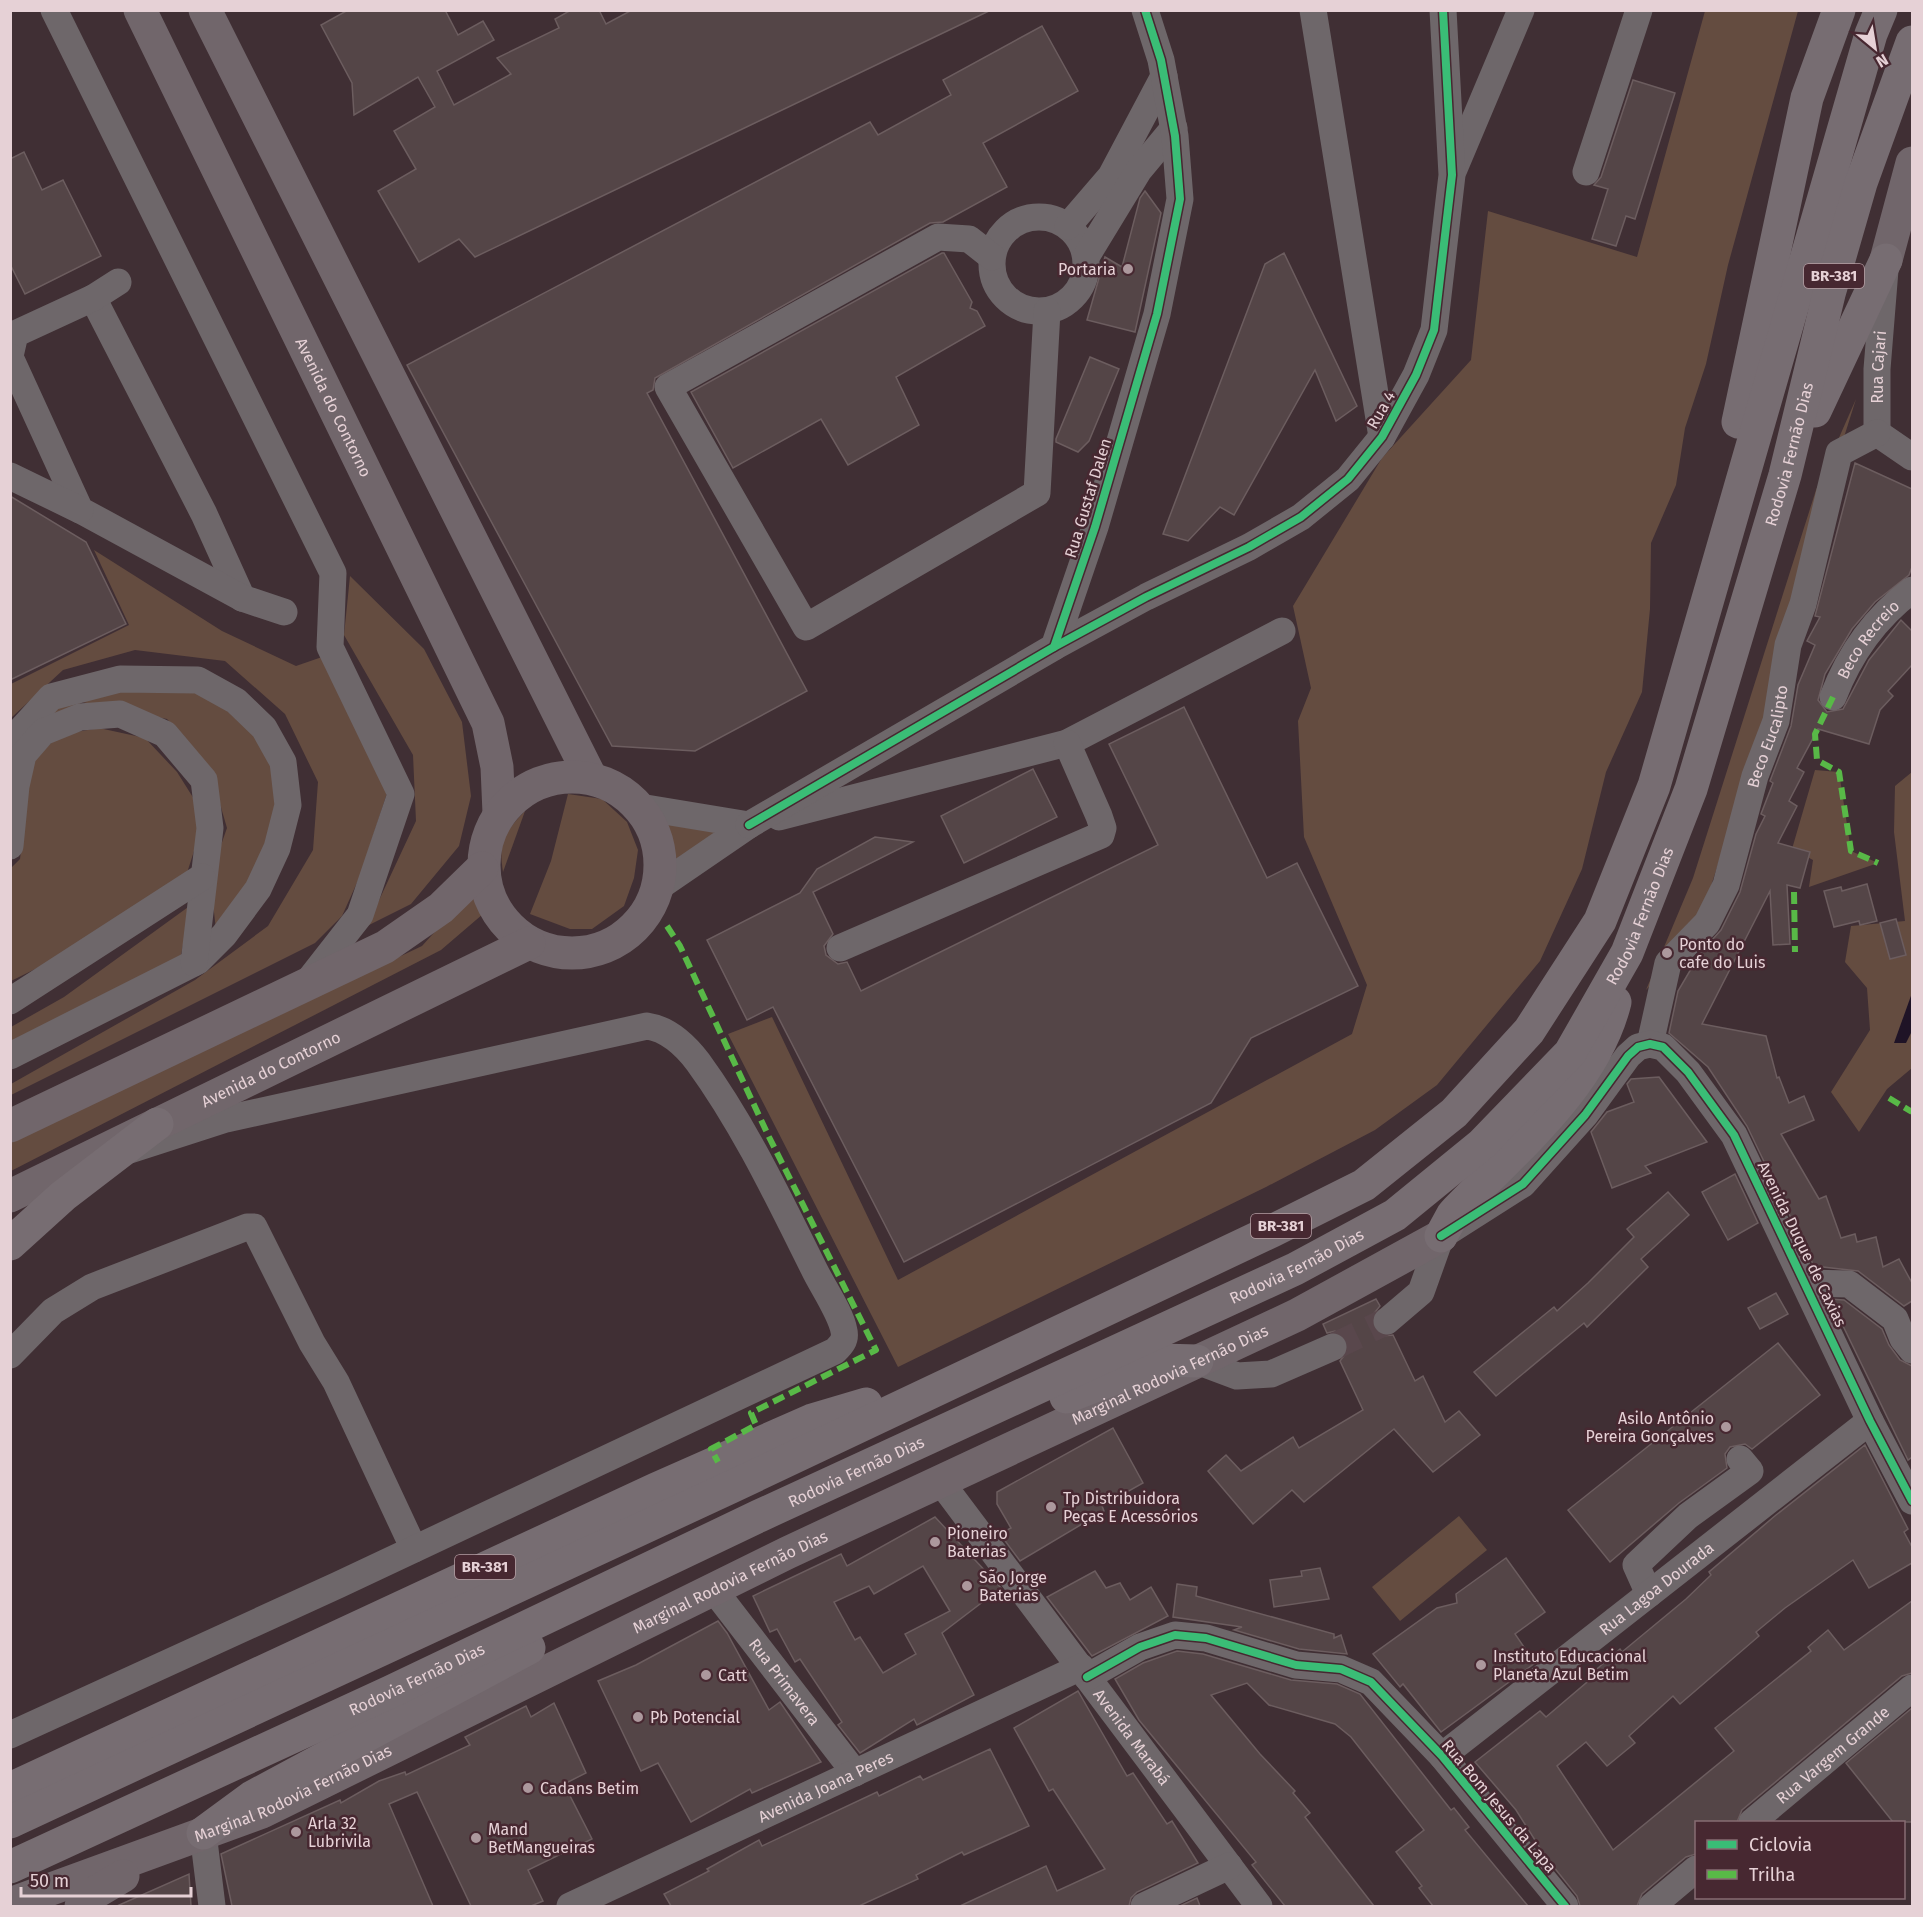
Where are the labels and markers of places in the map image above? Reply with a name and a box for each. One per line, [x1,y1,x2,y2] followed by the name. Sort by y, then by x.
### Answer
[1058,260,1116,279] place label: Portaria
[1121,262,1135,276] marker: Portaria
[1679,935,1766,972] place label: Ponto do cafe do Luis
[1660,946,1674,960] marker: Ponto do cafe do Luis
[1586,1409,1714,1447] place label: Asilo Antônio Pereira Gonçalves
[1719,1420,1733,1434] marker: Asilo Antônio Pereira Gonçalves
[1063,1489,1198,1527] place label: Tp Distribuidora Peças E Acessórios
[1044,1500,1058,1514] marker: Tp Distribuidora Peças E Acessórios
[947,1524,1008,1561] place label: Pioneiro Baterias
[928,1535,942,1549] marker: Pioneiro Baterias
[979,1568,1047,1605] place label: São Jorge Baterias
[960,1579,974,1593] marker: São Jorge Baterias
[1493,1647,1647,1684] place label: Instituto Educacional Planeta Azul Betim
[1474,1658,1488,1672] marker: Instituto Educacional Planeta Azul Betim
[718,1666,747,1685] place label: Catt
[699,1668,713,1682] marker: Catt
[650,1708,740,1727] place label: Pb Potencial
[631,1710,645,1724] marker: Pb Potencial
[540,1779,639,1798] place label: Cadans Betim
[521,1781,535,1795] marker: Cadans Betim
[308,1814,371,1851] place label: Arla 32 Lubrivila
[488,1820,595,1857] place label: Mand BetMangueiras
[289,1825,303,1839] marker: Arla 32 Lubrivila
[469,1831,483,1845] marker: Mand BetMangueiras

